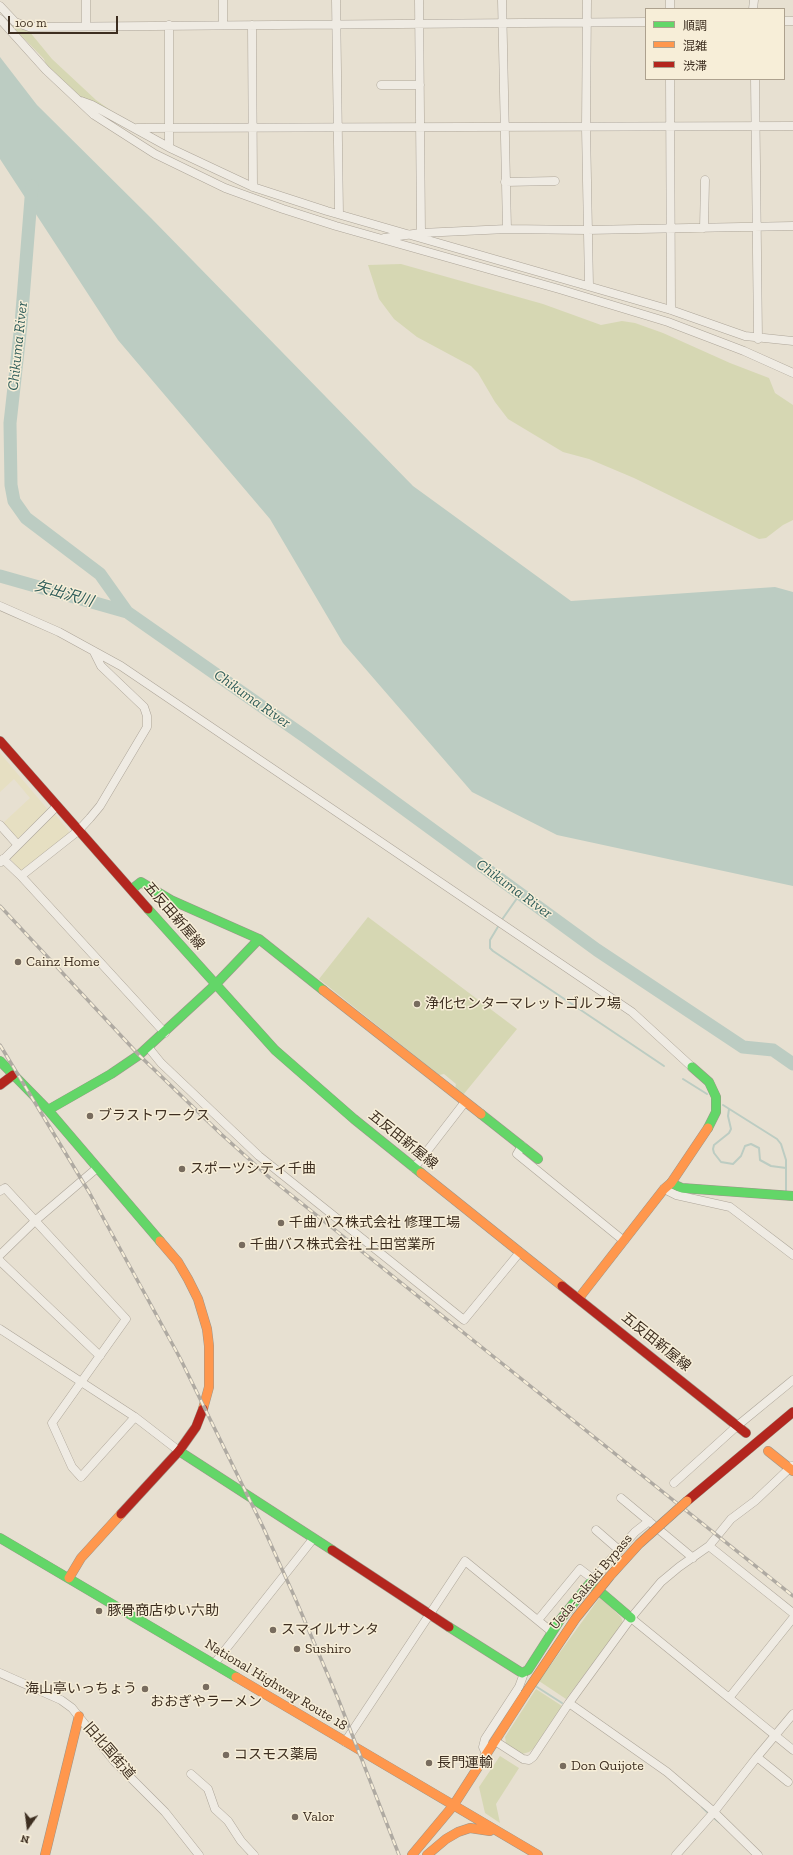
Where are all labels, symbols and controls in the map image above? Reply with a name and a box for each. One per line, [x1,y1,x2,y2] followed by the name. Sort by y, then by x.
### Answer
[10,8,120,34] scale bar
[645,8,785,80] legend
[15,16,47,30] text: 100 m
[683,19,707,33] text: 順調
[683,39,707,53] text: 混雑
[683,59,707,73] text: 渋滞
[4,301,32,391] water label: Chikuma River
[33,577,95,611] water label: 矢出沢川
[210,666,294,732] water label: Chikuma River
[473,855,555,923] water label: Chikuma River
[140,879,208,953] street label: 五反田新屋線
[26,954,100,970] place label: Cainz Home
[13,957,23,967] marker: Cainz Home
[425,996,621,1012] place label: 浄化センターマレットゴルフ場
[412,999,422,1009] marker: 浄化センターマレットゴルフ場
[365,1107,441,1173] street label: 五反田新屋線
[98,1108,210,1124] place label: ブラストワークス
[85,1111,95,1121] marker: ブラストワークス
[190,1161,316,1177] place label: スポーツシティ千曲
[177,1164,187,1174] marker: スポーツシティ千曲
[289,1215,460,1231] place label: 千曲バス株式会社 修理工場
[276,1218,286,1228] marker: 千曲バス株式会社 修理工場
[250,1237,435,1253] place label: 千曲バス株式会社 上田営業所
[237,1240,247,1250] marker: 千曲バス株式会社 上田営業所
[618,1309,694,1375] street label: 五反田新屋線
[546,1531,636,1633] street label: Ueda-Sakaki Bypass
[107,1603,219,1619] place label: 豚骨商店ゆい六助
[94,1606,104,1616] marker: 豚骨商店ゆい六助
[281,1622,379,1638] place label: スマイルサンタ
[268,1625,278,1635] marker: スマイルサンタ
[202,1636,350,1734] street label: National Highway Route 18
[305,1641,351,1657] place label: Sushiro
[292,1644,302,1654] marker: Sushiro
[25,1681,137,1697] place label: 海山亭いっちょう
[201,1682,211,1692] marker: おおぎやラーメン
[140,1684,150,1694] marker: 海山亭いっちょう
[150,1694,262,1710] place label: おおぎやラーメン
[80,1719,138,1783] street label: 旧北国街道
[234,1747,318,1763] place label: コスモス薬局
[221,1750,231,1760] marker: コスモス薬局
[437,1755,493,1771] place label: 長門運輸
[424,1758,434,1768] marker: 長門運輸
[571,1758,644,1774] place label: Don Quijote
[558,1761,568,1771] marker: Don Quijote
[8,1807,48,1847] north arrow
[303,1809,335,1825] place label: Valor
[290,1812,300,1822] marker: Valor
[19,1832,31,1846] text: N

